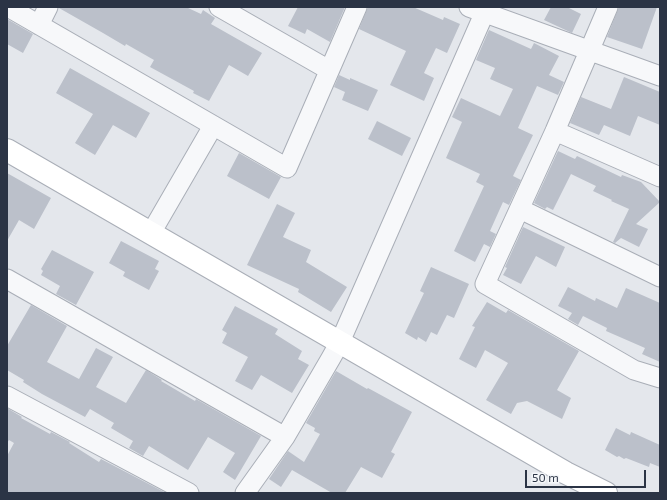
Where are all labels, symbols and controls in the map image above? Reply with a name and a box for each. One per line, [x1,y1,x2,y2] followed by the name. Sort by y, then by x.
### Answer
[527,462,648,488] scale bar
[532,470,559,484] text: 50 m

